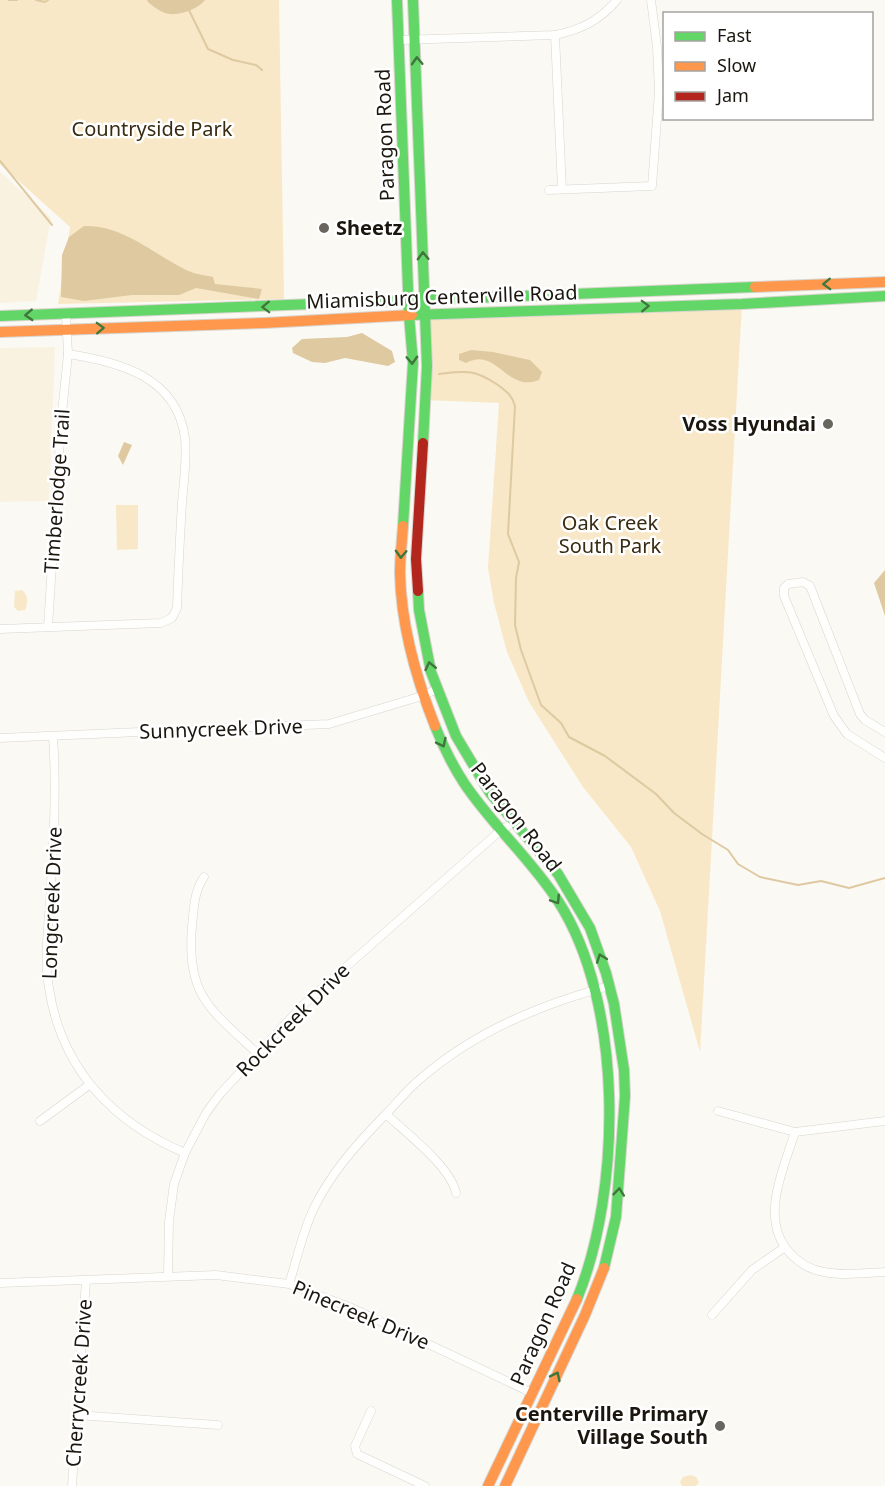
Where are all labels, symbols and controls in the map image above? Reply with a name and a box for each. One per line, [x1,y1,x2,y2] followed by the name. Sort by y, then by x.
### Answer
[663,12,873,120] legend
[717,23,752,47] text: Fast
[717,53,756,77] text: Slow
[410,57,423,66] one-way arrow
[369,68,400,202] street label: Paragon Road
[715,83,749,107] text: Jam
[72,115,233,142] park label: Countryside Park
[336,214,403,241] place label: Sheetz
[317,221,331,235] marker: Sheetz
[416,251,429,260] one-way arrow
[306,278,578,315] street label: Miamisburg Centerville Road
[822,278,831,290] one-way arrow
[261,300,270,313] one-way arrow
[640,300,649,313] one-way arrow
[24,309,33,322] one-way arrow
[96,322,105,335] one-way arrow
[405,355,418,364] one-way arrow
[37,408,76,574] street label: Timberlodge Trail
[682,410,816,437] place label: Voss Hyundai
[821,417,835,431] marker: Voss Hyundai
[559,509,662,559] park label: Oak Creek South Park
[394,550,407,559] one-way arrow
[425,661,438,671] one-way arrow
[139,712,303,745] street label: Sunnycreek Drive
[435,736,447,747] one-way arrow
[465,756,568,877] street label: Paragon Road
[35,826,68,980] street label: Longcreek Drive
[549,894,561,904] one-way arrow
[595,954,608,964] one-way arrow
[230,957,355,1082] street label: Rockcreek Drive
[612,1188,625,1197] one-way arrow
[503,1258,582,1390] street label: Paragon Road
[289,1274,434,1356] street label: Pinecreek Drive
[59,1298,98,1468] street label: Cherrycreek Drive
[549,1371,560,1382] one-way arrow
[515,1400,709,1450] place label: Centerville Primary Village South
[713,1419,727,1433] marker: Centerville Primary Village South

